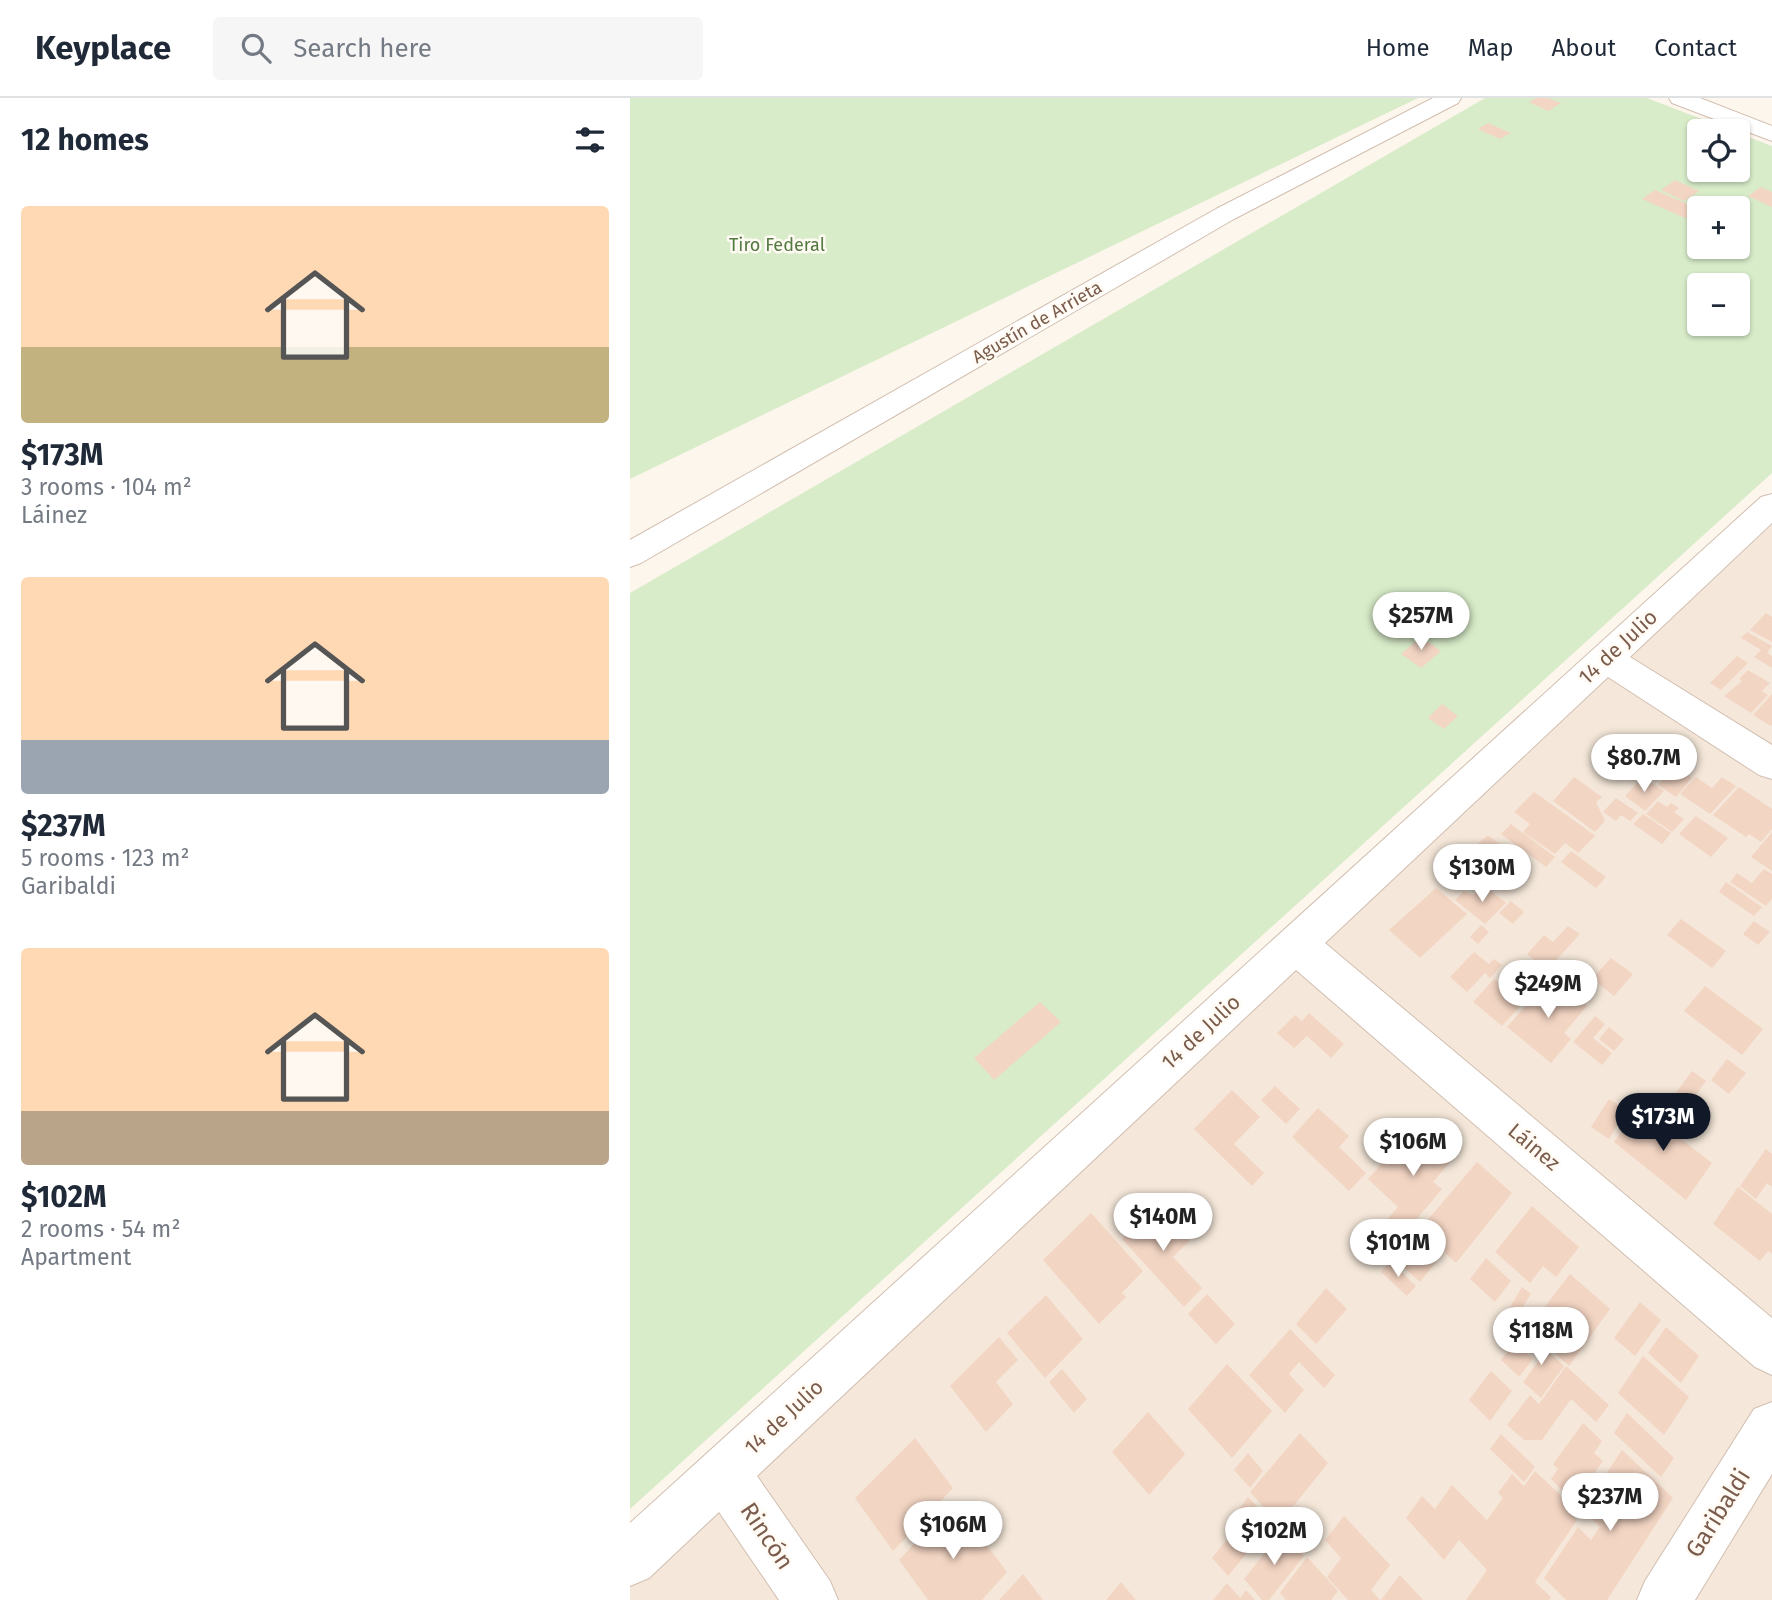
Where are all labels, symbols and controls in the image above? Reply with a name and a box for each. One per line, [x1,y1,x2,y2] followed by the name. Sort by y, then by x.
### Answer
[213,17,703,80] search box
[35,28,171,68] text: Keyplace
[237,29,275,67] icon: search
[293,33,432,64] text: Search here
[1366,34,1430,62] text: Home
[1468,34,1514,62] text: Map
[1552,34,1616,62] text: About
[1654,34,1737,62] text: Contact
[1687,119,1750,336] map controls
[1687,119,1750,182] button: locate
[571,121,609,159] icon: filters
[21,122,149,158] text: 12 homes
[1687,196,1750,259] button: +
[729,234,825,256] park label: Tiro Federal
[252,252,378,378] icon: home
[1687,273,1750,336] button: −
[968,276,1106,368] street label: Agustín de Arrieta
[21,437,103,473] text: $173M
[21,473,192,501] text: 3 rooms · 104 m²
[21,501,87,529] text: Láinez
[1372,592,1470,652] pin: $257M
[1389,601,1453,629] text: $257M
[1573,604,1663,690] street label: 14 de Julio
[252,623,378,749] icon: home
[1587,734,1701,794] pin: $80.7M
[1607,743,1681,771] text: $80.7M
[21,808,106,844] text: $237M
[21,844,189,872] text: 5 rooms · 123 m²
[1433,844,1531,904] pin: $130M
[1449,853,1515,881] text: $130M
[21,872,116,900] text: Garibaldi
[1499,960,1597,1020] pin: $249M
[1514,969,1582,997] text: $249M
[1156,989,1246,1075] street label: 14 de Julio
[252,994,378,1120] icon: home
[1614,1094,1712,1153] pin: $173M
[1631,1102,1695,1130] text: $173M
[1364,1118,1462,1178] pin: $106M
[1503,1118,1565,1176] street label: Láinez
[1380,1127,1446,1155] text: $106M
[21,1179,107,1215] text: $102M
[1114,1194,1212,1253] pin: $140M
[1130,1202,1197,1230] text: $140M
[21,1215,180,1243] text: 2 rooms · 54 m²
[1349,1220,1447,1279] pin: $101M
[1366,1228,1430,1256] text: $101M
[21,1243,131,1271] text: Apartment
[1492,1308,1590,1367] pin: $118M
[1509,1316,1573,1344] text: $118M
[739,1374,829,1460] street label: 14 de Julio
[1680,1464,1756,1562] street label: Garibaldi
[1561,1474,1659,1533] pin: $237M
[1578,1482,1642,1510] text: $237M
[735,1497,799,1575] street label: Rincón
[904,1502,1002,1561] pin: $106M
[1225,1508,1323,1567] pin: $102M
[920,1510,986,1538] text: $106M
[1241,1516,1307,1544] text: $102M

